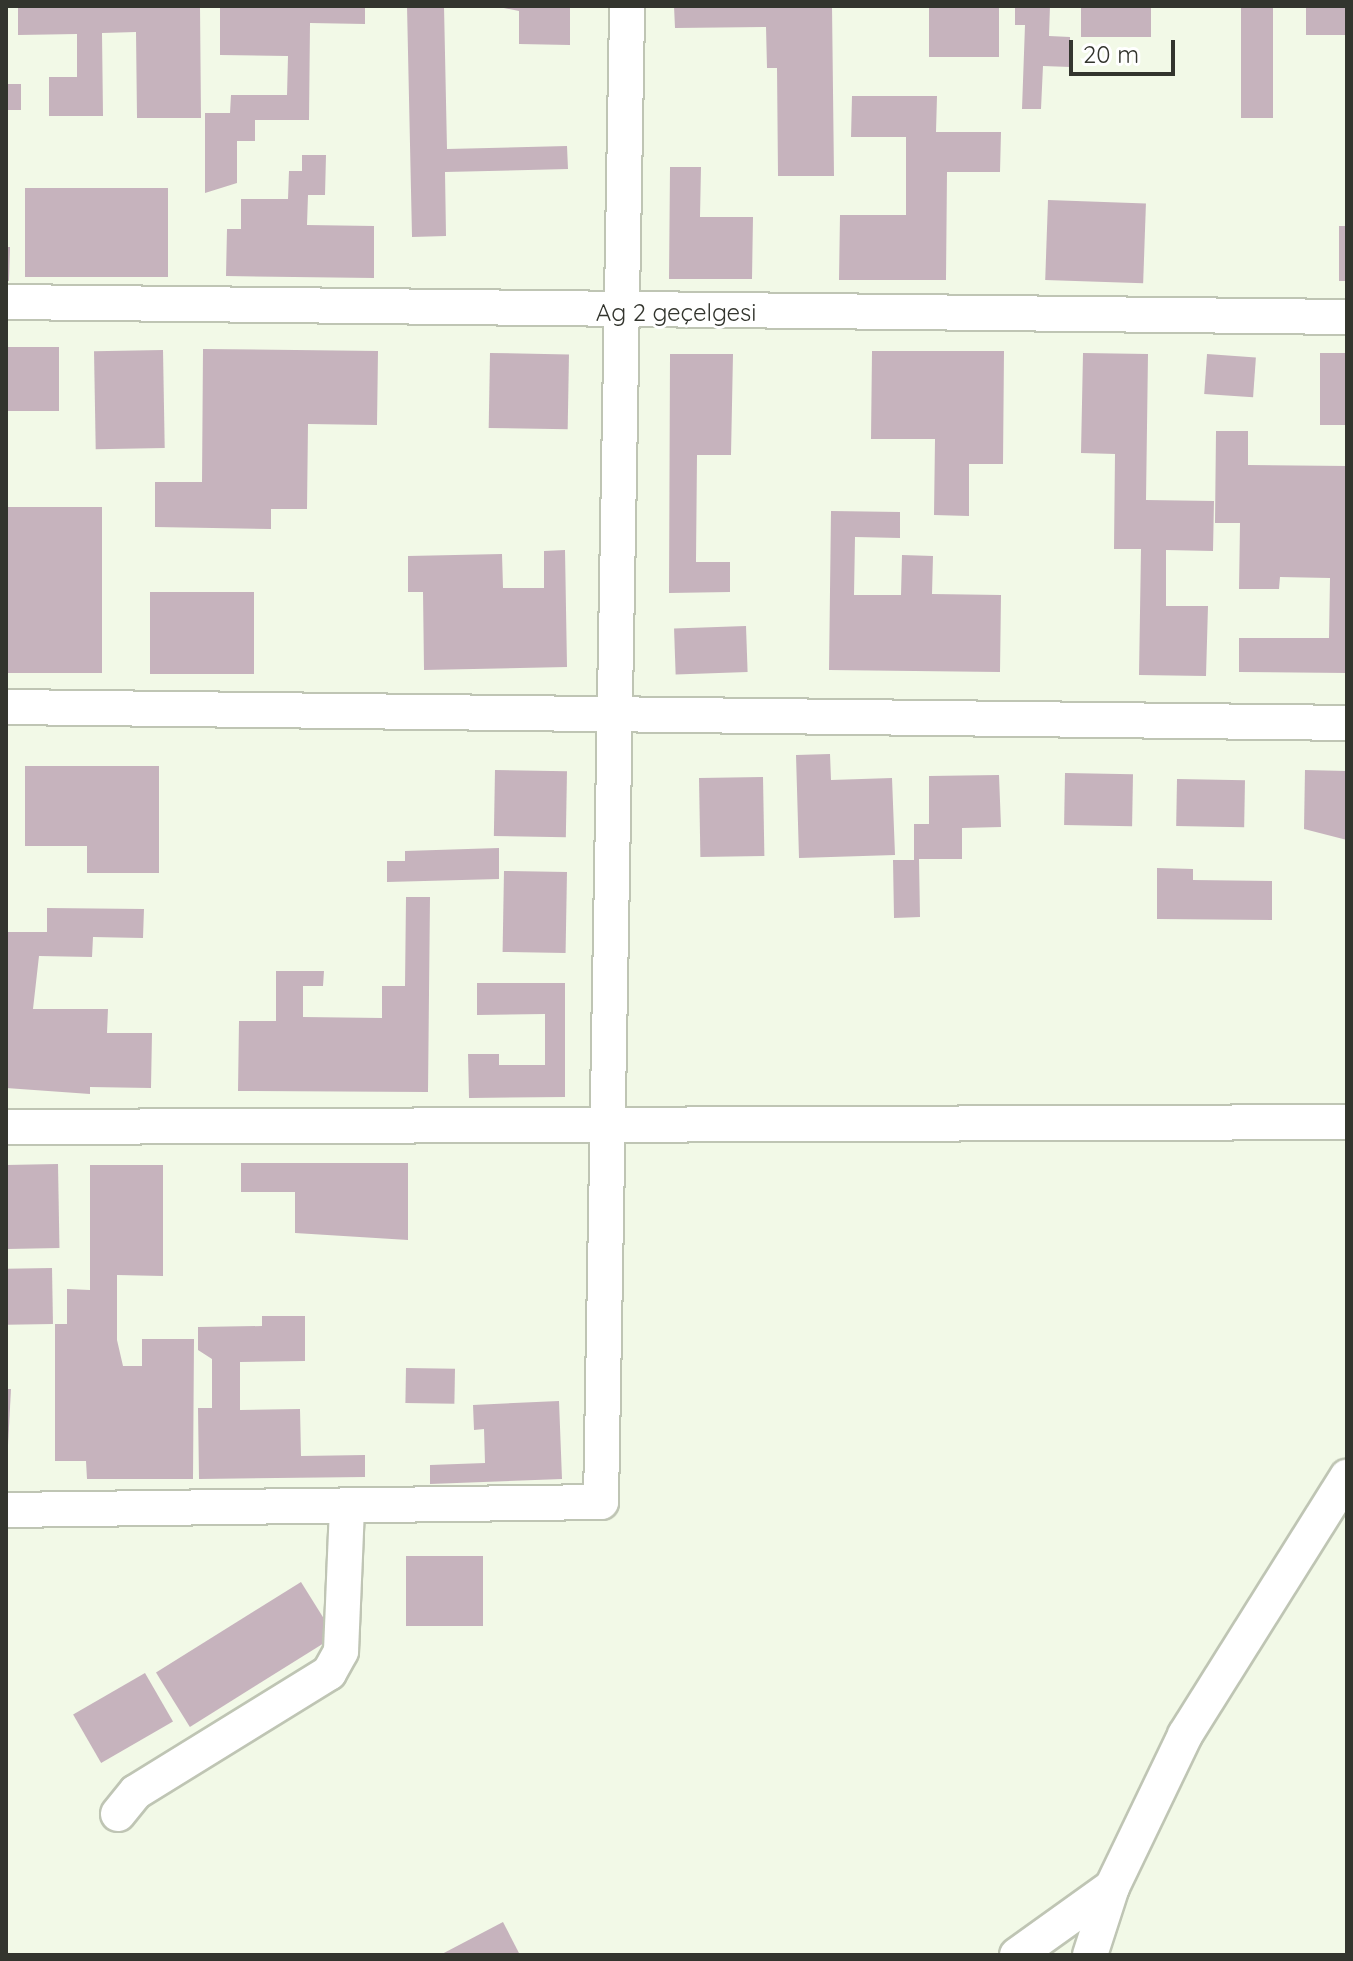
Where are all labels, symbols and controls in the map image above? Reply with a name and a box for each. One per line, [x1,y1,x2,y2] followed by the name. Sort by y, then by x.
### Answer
[1073,24,1179,74] scale bar
[1083,39,1139,69] text: 20 m
[596,299,756,327] street label: Ag 2 geçelgesi

